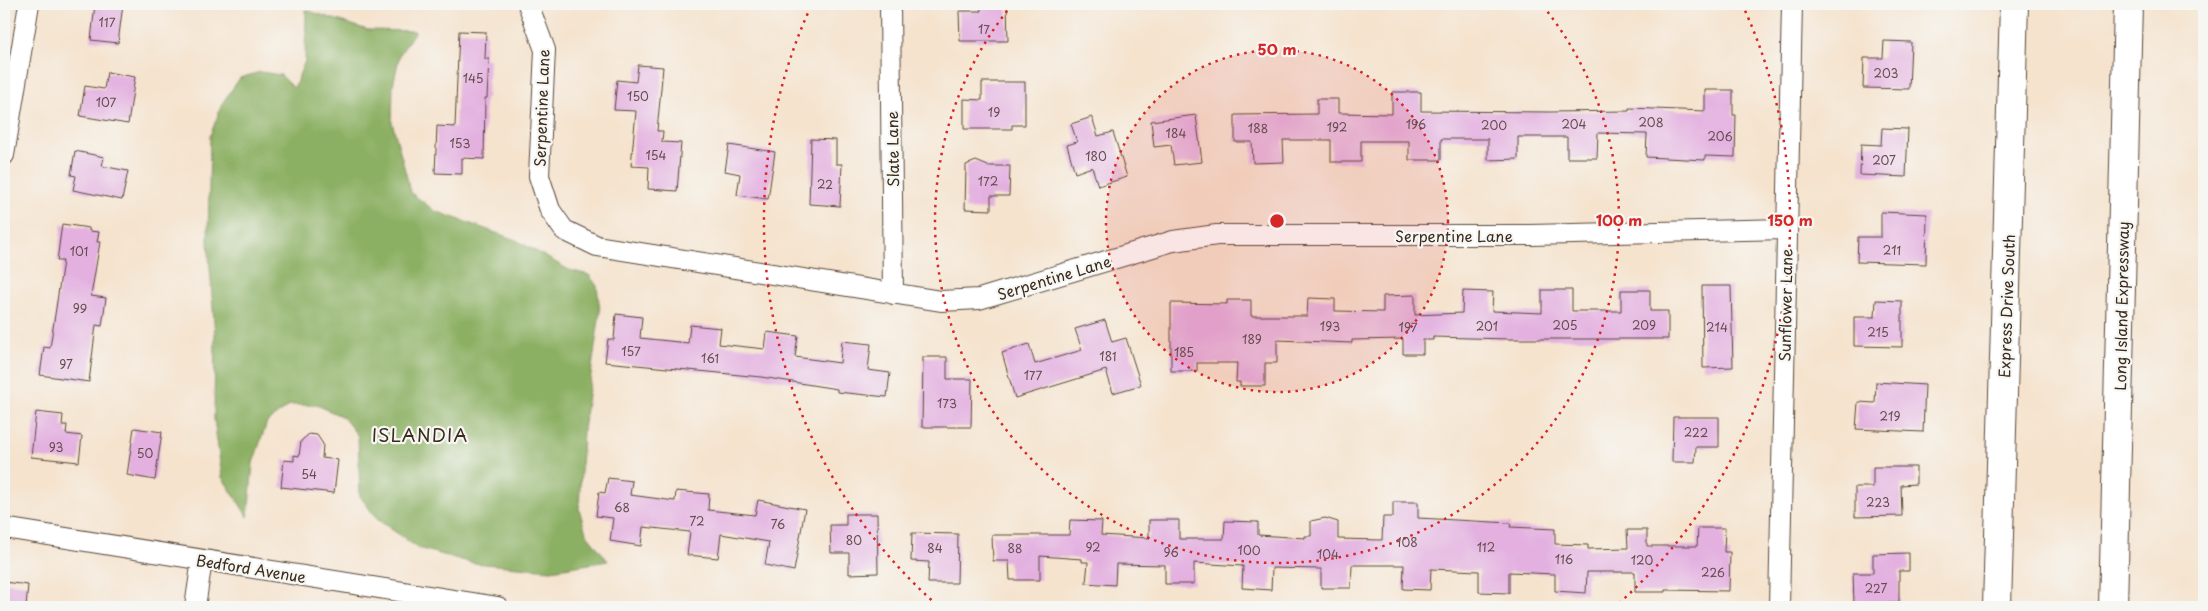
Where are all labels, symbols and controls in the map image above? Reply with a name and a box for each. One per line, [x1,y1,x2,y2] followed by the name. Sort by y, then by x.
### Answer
[99,13,116,31] house number: 117
[978,20,990,38] house number: 17
[1258,37,1296,60] text: 50 m
[527,49,555,167] street label: Serpentine Lane
[1874,64,1898,82] house number: 203
[463,69,483,87] house number: 145
[627,87,649,105] house number: 150
[96,93,117,111] house number: 107
[988,103,1000,121] house number: 19
[880,111,904,187] street label: Slate Lane
[1638,113,1664,131] house number: 208
[1406,115,1426,133] house number: 196
[1561,115,1587,133] house number: 204
[1481,116,1507,134] house number: 200
[1327,118,1347,136] house number: 192
[1248,119,1268,137] house number: 188
[1166,124,1186,142] house number: 184
[1707,127,1733,145] house number: 206
[449,134,471,152] house number: 153
[645,146,667,164] house number: 154
[1085,147,1107,165] house number: 180
[1872,151,1896,169] house number: 207
[978,172,998,190] house number: 172
[817,175,833,193] house number: 22
[1596,208,1642,231] text: 100 m
[1767,208,1813,231] text: 150 m
[1268,212,1286,230] centre of rings
[2108,221,2134,391] street label: Long Island Expressway
[1395,224,1513,247] street label: Serpentine Lane
[1992,234,2020,378] street label: Express Drive South
[1883,241,1901,259] house number: 211
[70,242,88,260] house number: 101
[1773,248,1797,362] street label: Sunflower Lane
[994,249,1114,305] street label: Serpentine Lane
[73,299,87,317] house number: 99
[1553,316,1577,334] house number: 205
[1632,316,1656,334] house number: 209
[1320,317,1340,335] house number: 193
[1476,317,1498,335] house number: 201
[1399,318,1418,336] house number: 197
[1706,318,1728,336] house number: 214
[1867,323,1889,341] house number: 215
[1242,330,1262,348] house number: 189
[621,342,641,360] house number: 157
[1174,343,1194,361] house number: 185
[1099,347,1117,365] house number: 181
[701,349,719,367] house number: 161
[59,355,73,373] house number: 97
[1024,366,1043,384] house number: 177
[937,394,957,412] house number: 173
[1880,407,1900,425] house number: 219
[372,421,468,448] district label: ISLANDIA
[1684,423,1708,441] house number: 222
[49,438,63,456] house number: 93
[137,444,153,462] house number: 50
[301,465,317,483] house number: 54
[1866,493,1890,511] house number: 223
[614,498,630,516] house number: 68
[689,512,705,530] house number: 72
[771,515,785,533] house number: 76
[846,531,862,549] house number: 80
[1396,533,1418,551] house number: 108
[1085,538,1101,556] house number: 92
[1477,538,1495,556] house number: 112
[927,539,943,557] house number: 84
[1008,539,1022,557] house number: 88
[1238,541,1261,559] house number: 100
[1163,543,1179,561] house number: 96
[1317,545,1339,563] house number: 104
[194,548,308,588] street label: Bedford Avenue
[1555,550,1573,568] house number: 116
[1631,551,1653,569] house number: 120
[1701,563,1725,581] house number: 226
[1865,579,1887,597] house number: 227

